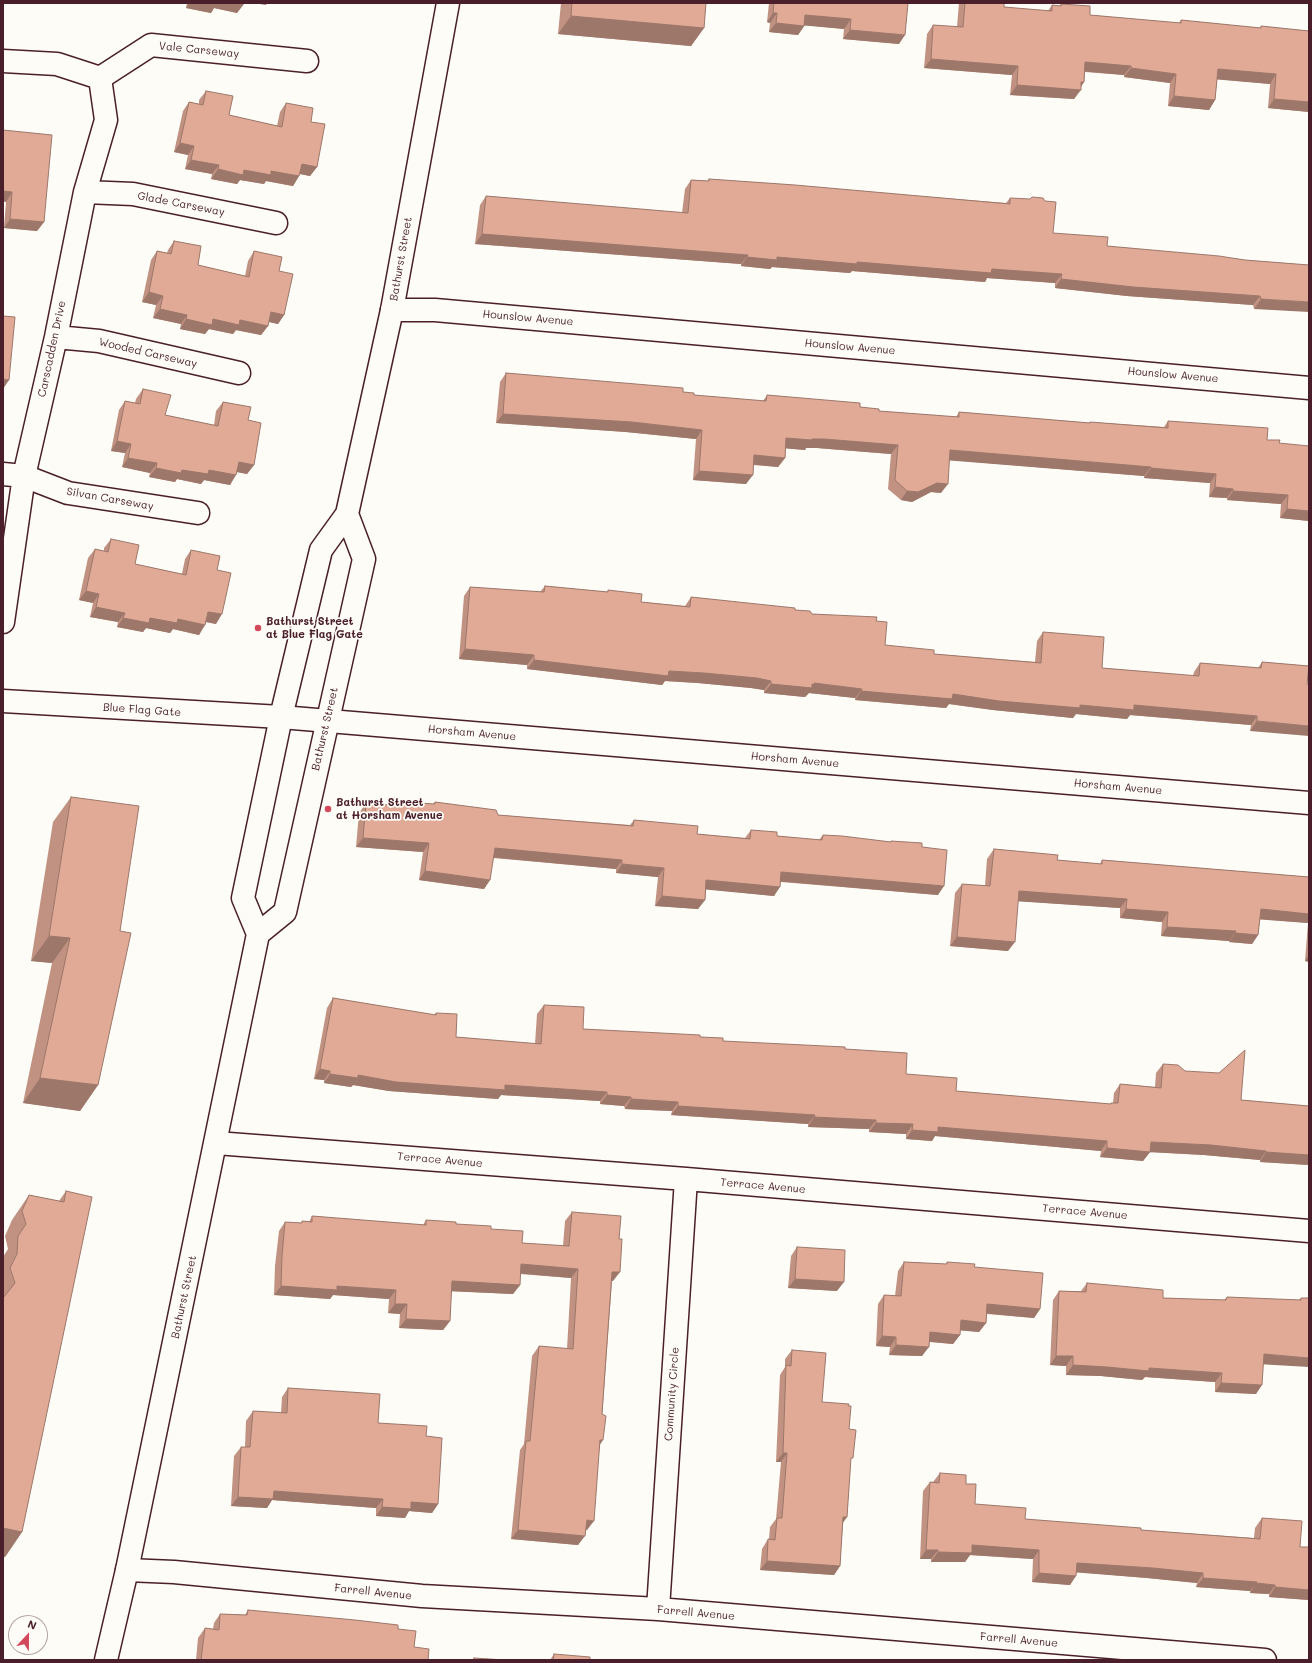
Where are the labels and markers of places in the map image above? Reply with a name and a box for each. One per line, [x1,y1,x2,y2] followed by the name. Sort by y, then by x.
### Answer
[266,615,363,641] place label: Bathurst Street at Blue Flag Gate
[253,623,263,633] marker: Bathurst Street at Blue Flag Gate
[336,796,443,822] place label: Bathurst Street at Horsham Avenue
[323,804,333,814] marker: Bathurst Street at Horsham Avenue

